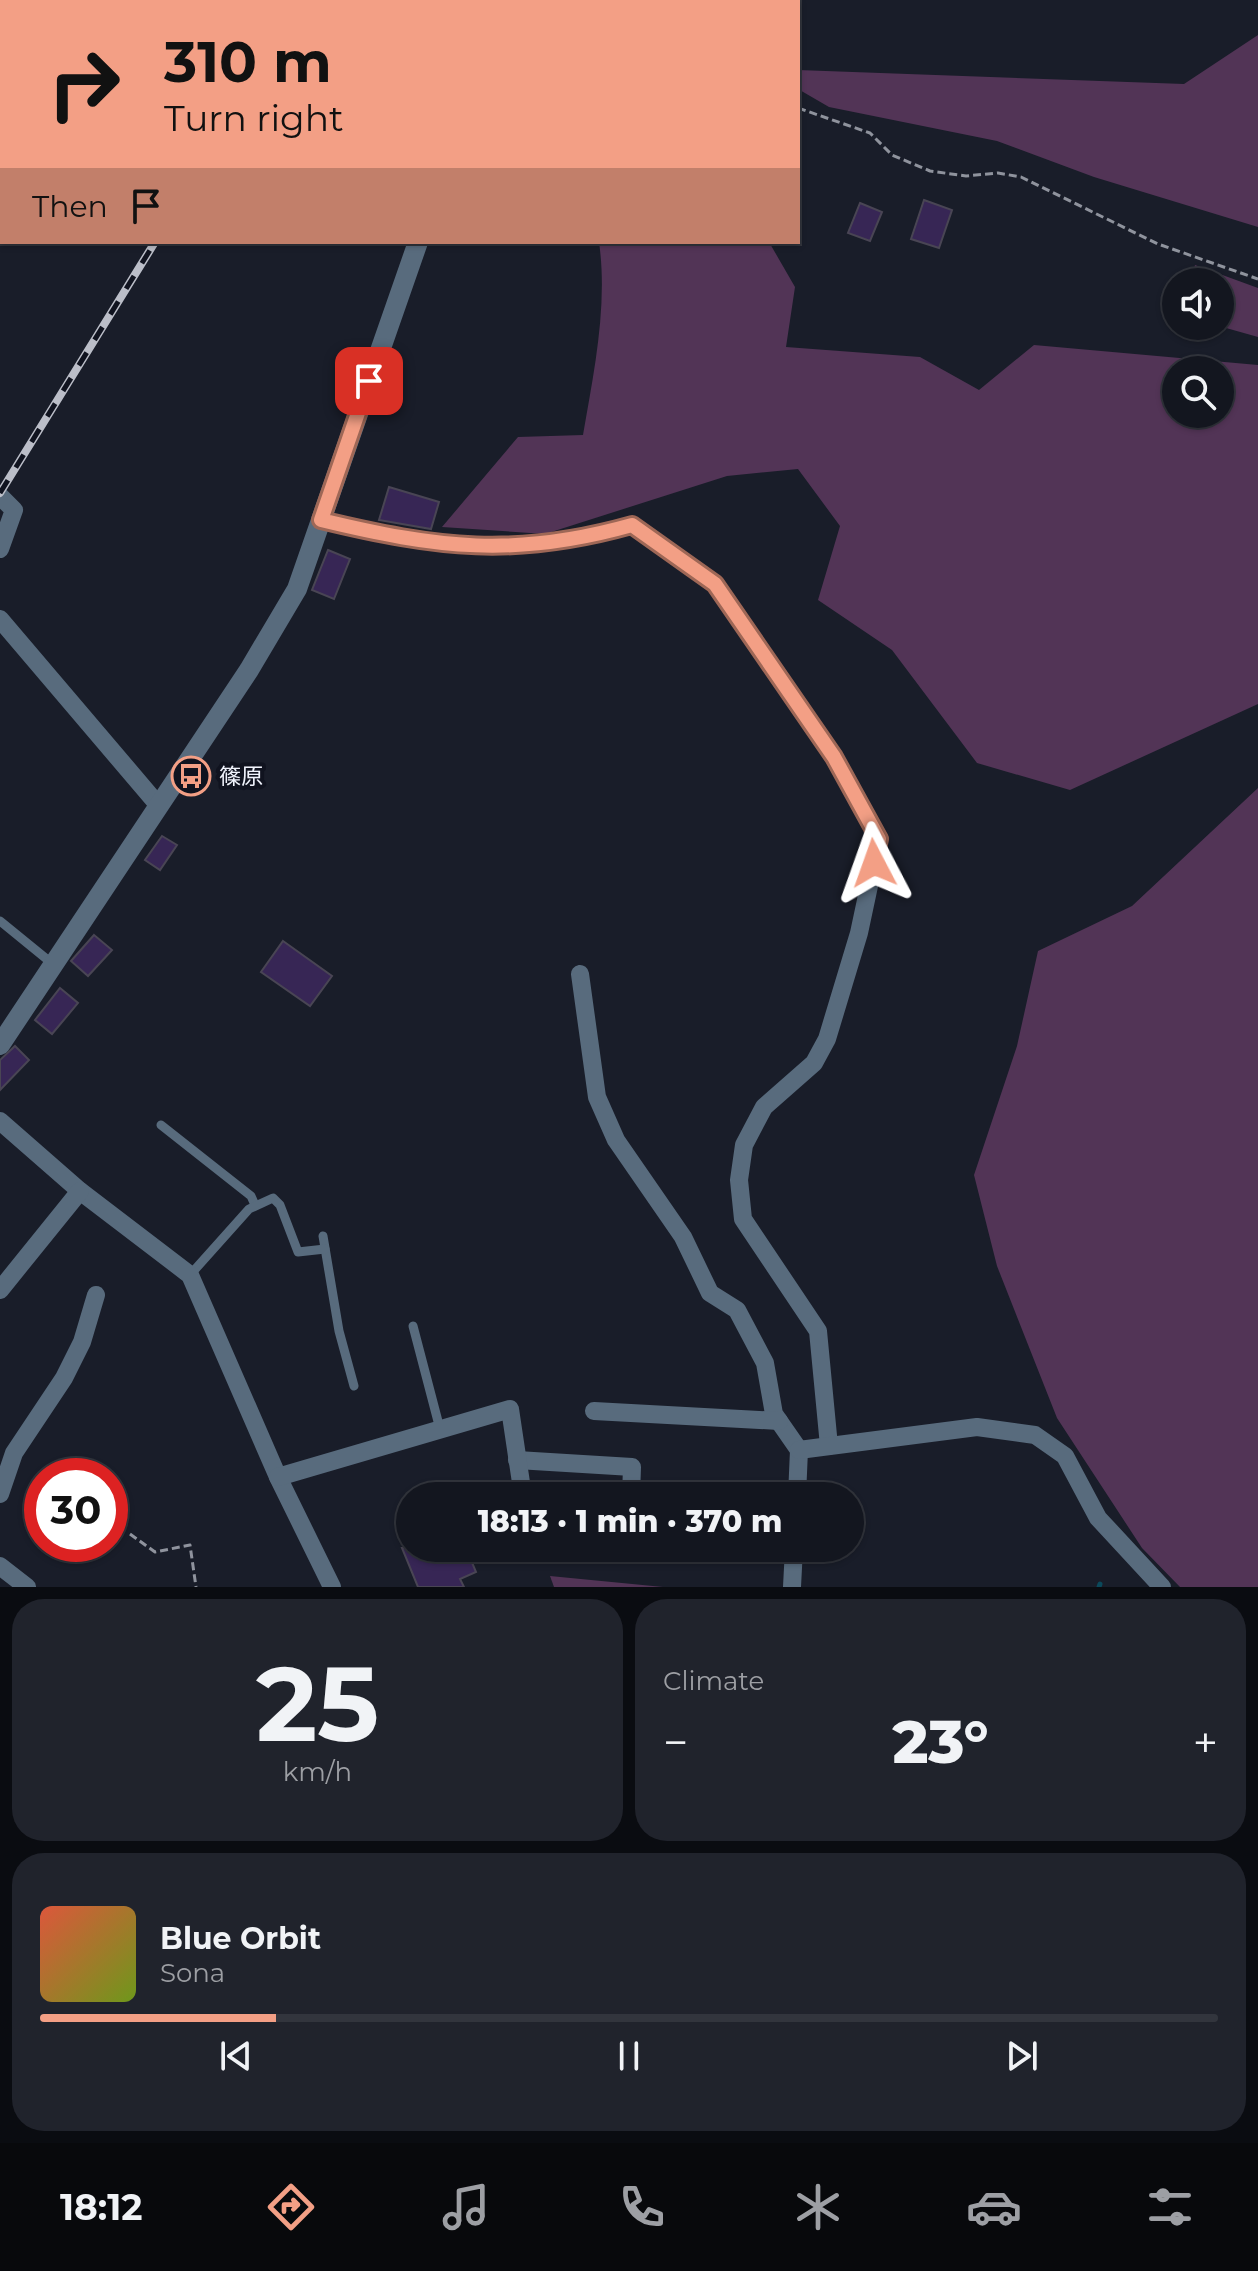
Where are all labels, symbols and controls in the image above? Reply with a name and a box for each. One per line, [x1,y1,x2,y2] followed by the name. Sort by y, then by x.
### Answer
[164,28,332,96] text: 310 m
[32,32,136,136] icon: right
[164,96,344,140] text: Turn right
[124,184,168,228] icon: arrive
[32,188,108,225] text: Then
[1162,268,1234,428] map controls
[1162,268,1234,340] button: sound
[335,347,403,415] pin
[1162,356,1234,428] button: search
[347,359,391,403] icon: arrive
[170,755,212,797] bus stop icon: 篠原
[219,763,263,790] place label: 篠原
[832,821,916,905] position arrow
[24,1458,128,1562] speed limit sign: 30
[478,1503,782,1540] text: 18:13 · 1 min · 370 m
[256,1640,379,1767] text: 25
[663,1665,764,1697] text: Climate
[892,1705,989,1778] text: 23°
[663,1715,688,1769] text: −
[1193,1715,1218,1769] text: +
[283,1756,352,1788] text: km/h
[160,1920,321,1957] text: Blue Orbit
[160,1957,225,1989] text: Sona
[214,2034,258,2078] icon: previous
[607,2034,651,2078] icon: pause
[1000,2034,1044,2078] icon: next
[263,2179,319,2235] icon: directions
[438,2179,494,2235] icon: music
[614,2179,670,2235] icon: phone
[790,2179,846,2235] icon: climate
[966,2179,1022,2235] icon: car
[1142,2179,1198,2235] icon: filters
[60,2185,143,2229] text: 18:12

